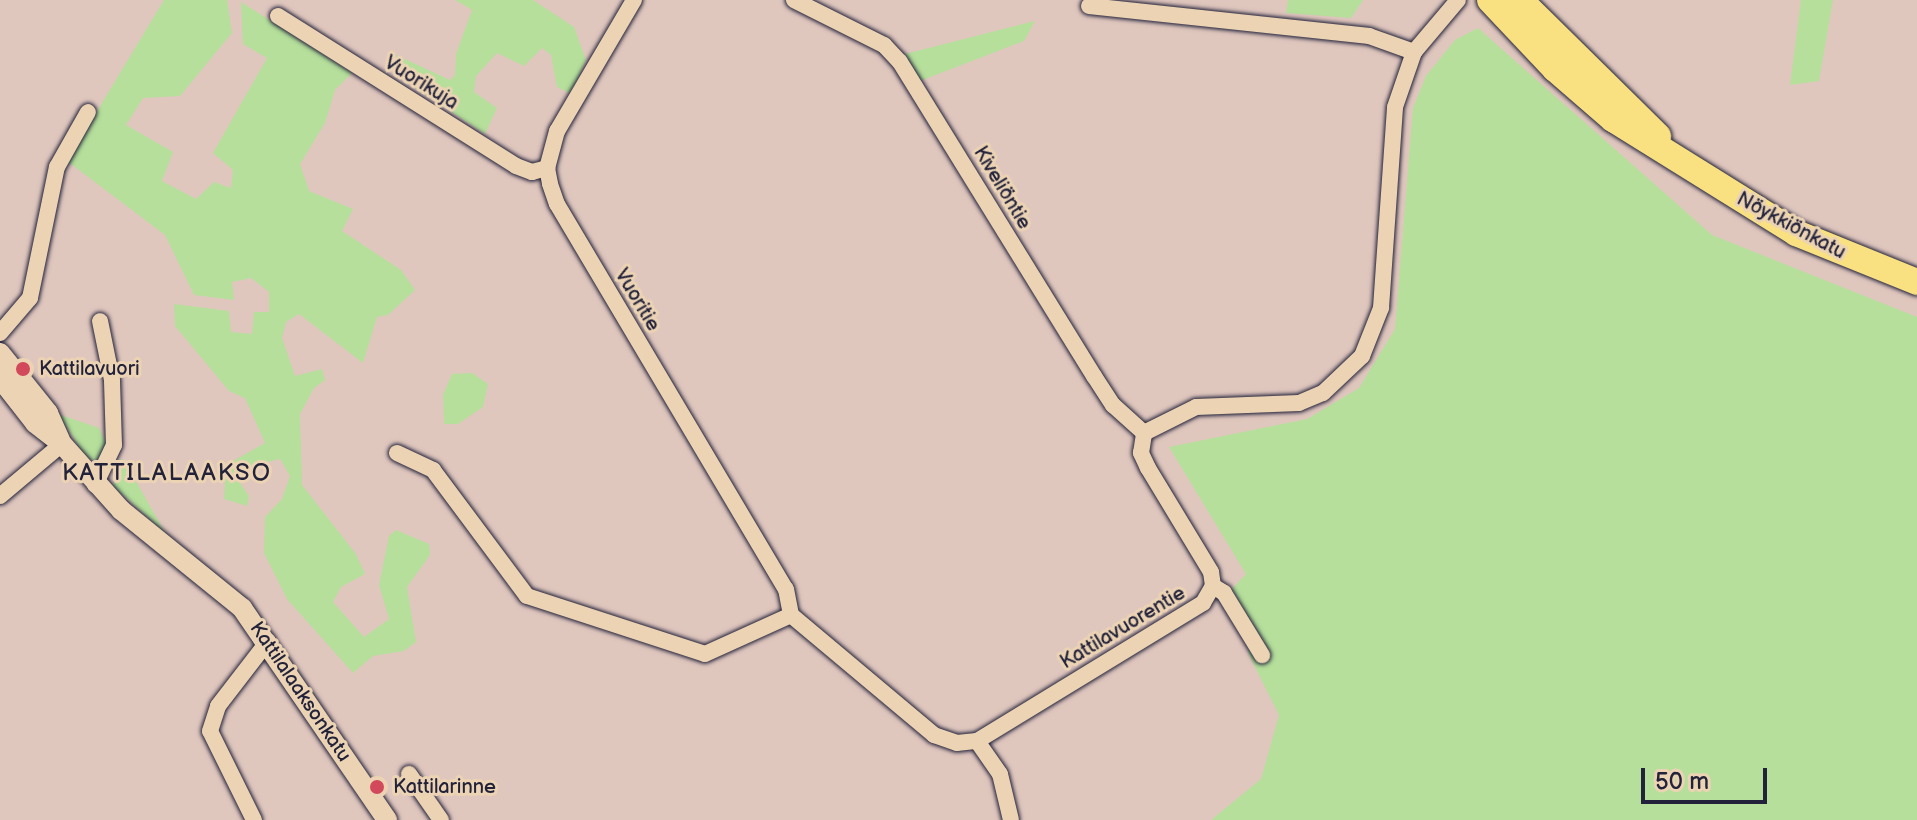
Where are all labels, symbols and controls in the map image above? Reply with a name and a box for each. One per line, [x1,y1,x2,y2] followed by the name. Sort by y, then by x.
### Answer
[380,51,462,115] street label: Vuorikuja
[968,142,1036,234] street label: Kiveliöntie
[1732,187,1850,265] street label: Nöykkiönkatu
[609,264,665,336] street label: Vuoritie
[39,357,140,381] place label: Kattilavuori
[14,360,32,378] marker: Kattilavuori
[62,459,272,487] district label: KATTILALAAKSO
[1056,581,1190,675] street label: Kattilavuorentie
[244,617,356,767] street label: Kattilalaaksonkatu
[1645,752,1771,802] scale bar
[1655,767,1709,796] text: 50 m
[393,775,496,799] place label: Kattilarinne
[368,778,386,796] marker: Kattilarinne

